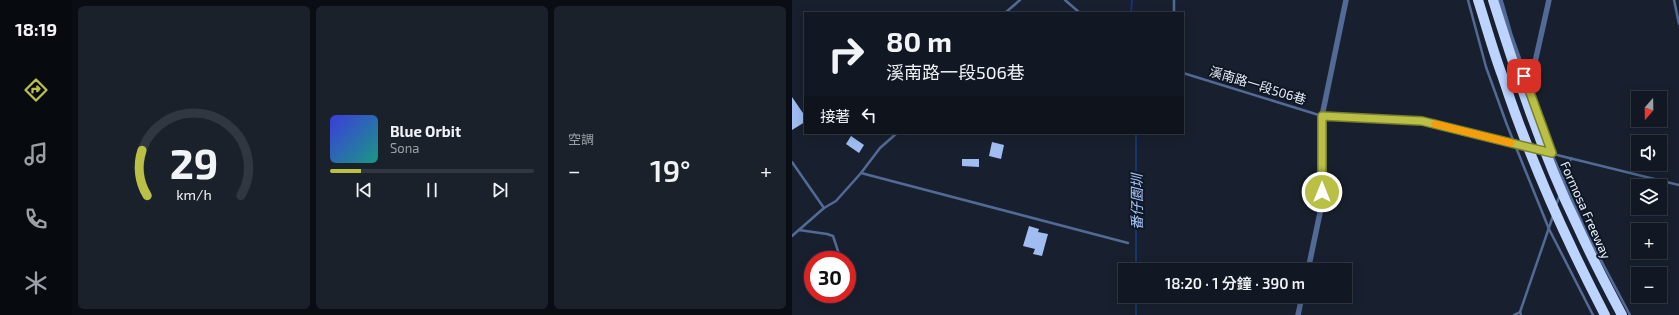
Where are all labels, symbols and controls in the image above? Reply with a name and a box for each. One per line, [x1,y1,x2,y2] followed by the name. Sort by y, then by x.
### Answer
[15,18,57,40] text: 18:19
[886,24,952,58] text: 80 m
[820,28,872,80] icon: right
[1507,59,1541,93] pin
[886,61,1025,83] text: 溪南路一段506巷
[1208,63,1308,107] street label: 溪南路一段506巷
[1513,65,1535,87] icon: arrive
[22,76,50,104] icon: directions
[1631,91,1667,127] north arrow
[1631,91,1667,303] map controls
[858,104,880,126] icon: left
[820,107,850,125] text: 接著
[390,122,461,140] text: Blue Orbit
[568,131,594,147] text: 空調
[1631,135,1667,171] button: sound
[170,136,218,186] text: 29
[22,140,50,168] icon: music
[390,140,419,156] text: Sona
[650,152,691,188] text: 19°
[568,157,581,183] text: −
[760,157,772,183] text: +
[1557,159,1615,261] street label: Formosa Freeway
[1301,171,1343,213] position arrow
[1128,172,1145,230] water label: 番仔園圳
[353,179,375,201] icon: previous
[421,179,443,201] icon: pause
[489,179,511,201] icon: next
[1631,179,1667,215] button: layers
[176,185,212,202] text: km/h
[22,205,50,233] icon: phone
[1631,223,1667,259] button: +
[804,251,856,303] speed limit sign: 30
[1631,267,1667,303] button: −
[22,269,50,297] icon: climate
[1165,274,1305,292] text: 18:20 · 1 分鐘 · 390 m

